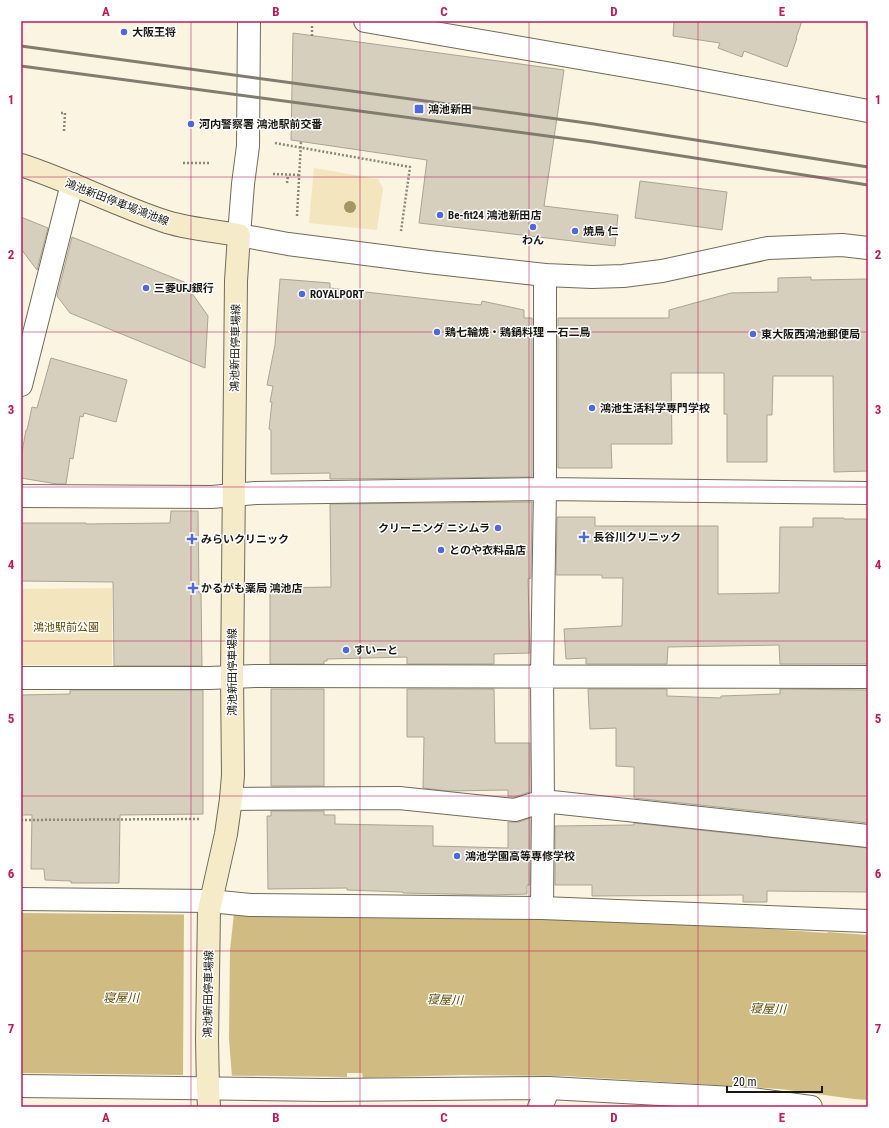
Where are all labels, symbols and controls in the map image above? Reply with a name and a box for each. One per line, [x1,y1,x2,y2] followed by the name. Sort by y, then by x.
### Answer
[102,4,110,19] text: A
[272,4,280,19] text: B
[440,4,448,19] text: C
[610,4,618,19] text: D
[779,4,786,19] text: E
[132,26,176,39] place label: 大阪王将
[119,27,129,37] marker: 大阪王将
[8,92,14,107] text: 1
[875,92,881,107] text: 1
[413,103,425,115] marker: 鴻池新田
[428,103,472,116] place label: 鴻池新田
[199,118,323,131] place label: 河内警察署 鴻池駅前交番
[186,119,196,129] marker: 河内警察署 鴻池駅前交番
[63,177,170,228] street label: 鴻池新田停車場鴻池線
[448,209,541,222] place label: Be-fit24 鴻池新田店
[435,210,445,220] marker: Be-fit24 鴻池新田店
[528,222,538,232] marker: わん
[583,225,619,238] place label: 焼鳥 仁
[570,226,580,236] marker: 焼鳥 仁
[522,234,544,247] place label: わん
[8,247,15,262] text: 2
[875,247,882,262] text: 2
[154,282,214,295] place label: 三菱UFJ銀行
[141,283,151,293] marker: 三菱UFJ銀行
[310,288,364,301] place label: ROYALPORT
[297,289,307,299] marker: ROYALPORT
[228,304,243,392] street label: 鴻池新田停車場線
[445,326,591,339] place label: 鶏七輪焼・鶏鍋料理 一石二鳥
[432,327,442,337] marker: 鶏七輪焼・鶏鍋料理 一石二鳥
[761,328,860,341] place label: 東大阪西鴻池郵便局
[748,329,758,339] marker: 東大阪西鴻池郵便局
[8,402,14,417] text: 3
[600,402,710,415] place label: 鴻池生活科学専門学校
[875,402,881,417] text: 3
[587,403,597,413] marker: 鴻池生活科学専門学校
[378,522,490,535] place label: クリーニング ニシムラ
[493,523,503,533] marker: クリーニング ニシムラ
[578,531,590,543] marker: 長谷川クリニック
[593,531,681,544] place label: 長谷川クリニック
[186,533,198,545] marker: みらいクリニック
[201,533,289,546] place label: みらいクリニック
[449,544,526,557] place label: とのや衣料品店
[436,545,446,555] marker: とのや衣料品店
[8,557,15,572] text: 4
[875,557,882,572] text: 4
[201,582,303,595] place label: かるがも薬局 鴻池店
[188,583,198,593] marker: かるがも薬局 鴻池店
[33,621,99,634] park label: 鴻池駅前公園
[226,628,239,716] street label: 鴻池新田停車場線
[354,644,398,657] place label: すいーと
[341,645,351,655] marker: すいーと
[8,711,15,726] text: 5
[875,711,882,726] text: 5
[465,850,575,863] place label: 鴻池学園高等専修学校
[452,851,462,861] marker: 鴻池学園高等専修学校
[8,866,15,881] text: 6
[875,866,882,881] text: 6
[201,950,216,1038] street label: 鴻池新田停車場線
[103,991,141,1005] water label: 寝屋川
[427,992,465,1008] water label: 寝屋川
[750,1001,788,1017] water label: 寝屋川
[8,1021,15,1036] text: 7
[875,1021,882,1036] text: 7
[727,1068,822,1094] scale bar
[733,1075,757,1089] text: 20 m
[102,1110,110,1125] text: A
[272,1110,280,1125] text: B
[440,1110,448,1125] text: C
[610,1110,618,1125] text: D
[779,1110,786,1125] text: E

